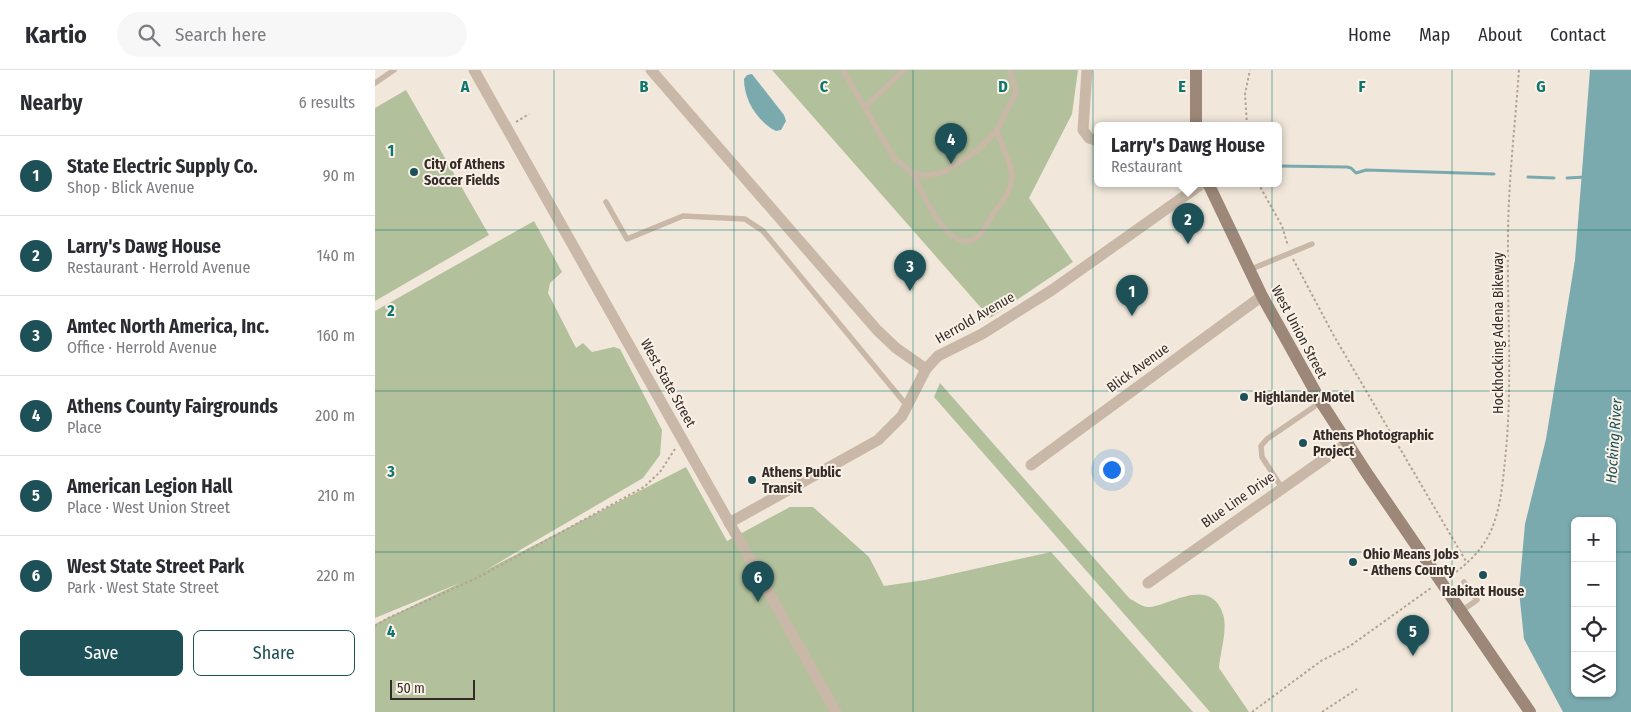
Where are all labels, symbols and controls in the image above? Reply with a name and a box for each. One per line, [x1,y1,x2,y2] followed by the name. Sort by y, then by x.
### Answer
[117,12,467,57] search box
[25,21,87,49] text: Kartio
[135,21,163,49] icon: search
[175,23,266,46] text: Search here
[1348,24,1391,46] text: Home
[1419,24,1450,46] text: Map
[1478,24,1522,46] text: About
[1550,24,1606,46] text: Contact
[460,77,470,96] text: A
[640,77,649,96] text: B
[820,77,829,96] text: C
[998,77,1008,96] text: D
[1178,77,1186,96] text: E
[1358,77,1366,96] text: F
[1536,77,1546,96] text: G
[20,90,82,116] text: Nearby
[299,93,355,112] text: 6 results
[1094,122,1282,187] popup
[935,123,967,164] pin: 4
[1111,134,1265,157] text: Larry's Dawg House
[388,141,394,160] text: 1
[67,155,258,178] text: State Electric Supply Co.
[424,156,505,189] place label: City of Athens Soccer Fields
[1111,157,1182,176] text: Restaurant
[33,166,39,185] text: 1
[323,166,355,185] text: 90 m
[408,166,420,178] marker: City of Athens Soccer Fields
[67,178,194,197] text: Shop · Blick Avenue
[1172,203,1204,244] pin: 2
[67,235,221,258] text: Larry's Dawg House
[32,246,40,265] text: 2
[317,246,355,265] text: 140 m
[894,250,926,291] pin: 3
[1490,251,1507,414] street label: Hockhocking Adena Bikeway
[67,258,250,277] text: Restaurant · Herrold Avenue
[1116,275,1148,316] pin: 1
[1267,283,1331,382] street label: West Union Street
[932,288,1018,348] street label: Herrold Avenue
[386,301,395,320] text: 2
[67,315,269,338] text: Amtec North America, Inc.
[32,326,40,345] text: 3
[316,326,355,345] text: 160 m
[637,336,699,431] street label: West State Street
[67,338,217,357] text: Office · Herrold Avenue
[1104,340,1172,396] street label: Blick Avenue
[1254,389,1354,406] place label: Highlander Motel
[1238,391,1250,403] marker: Highlander Motel
[67,395,278,418] text: Athens County Fairgrounds
[1602,397,1626,484] water label: Hocking River
[32,406,40,425] text: 4
[315,406,355,425] text: 200 m
[67,418,102,437] text: Place
[1312,427,1435,460] place label: Athens Photographic Project
[1297,437,1309,449] marker: Athens Photographic Project
[1099,457,1125,483] your location
[386,462,395,481] text: 3
[761,464,842,497] place label: Athens Public Transit
[1198,468,1278,532] street label: Blue Line Drive
[746,474,758,486] marker: Athens Public Transit
[67,475,232,498] text: American Legion Hall
[32,486,40,505] text: 5
[318,486,355,505] text: 210 m
[67,498,230,517] text: Place · West Union Street
[1571,517,1616,697] map controls
[1571,517,1616,562] button: +
[1363,546,1459,579] place label: Ohio Means Jobs - Athens County
[67,555,244,578] text: West State Street Park
[1347,556,1359,568] marker: Ohio Means Jobs - Athens County
[742,561,774,602] pin: 6
[1571,562,1616,607] button: −
[32,566,40,585] text: 6
[316,566,355,585] text: 220 m
[1477,569,1489,581] marker: Habitat House
[67,578,219,597] text: Park · West State Street
[1442,583,1524,600] place label: Habitat House
[1571,607,1616,652] button: locate
[1397,615,1429,656] pin: 5
[387,622,395,641] text: 4
[20,630,183,676] button: Save
[193,630,355,676] button: Share
[1571,652,1616,697] button: layers
[390,677,475,700] scale bar
[397,680,425,697] text: 50 m

